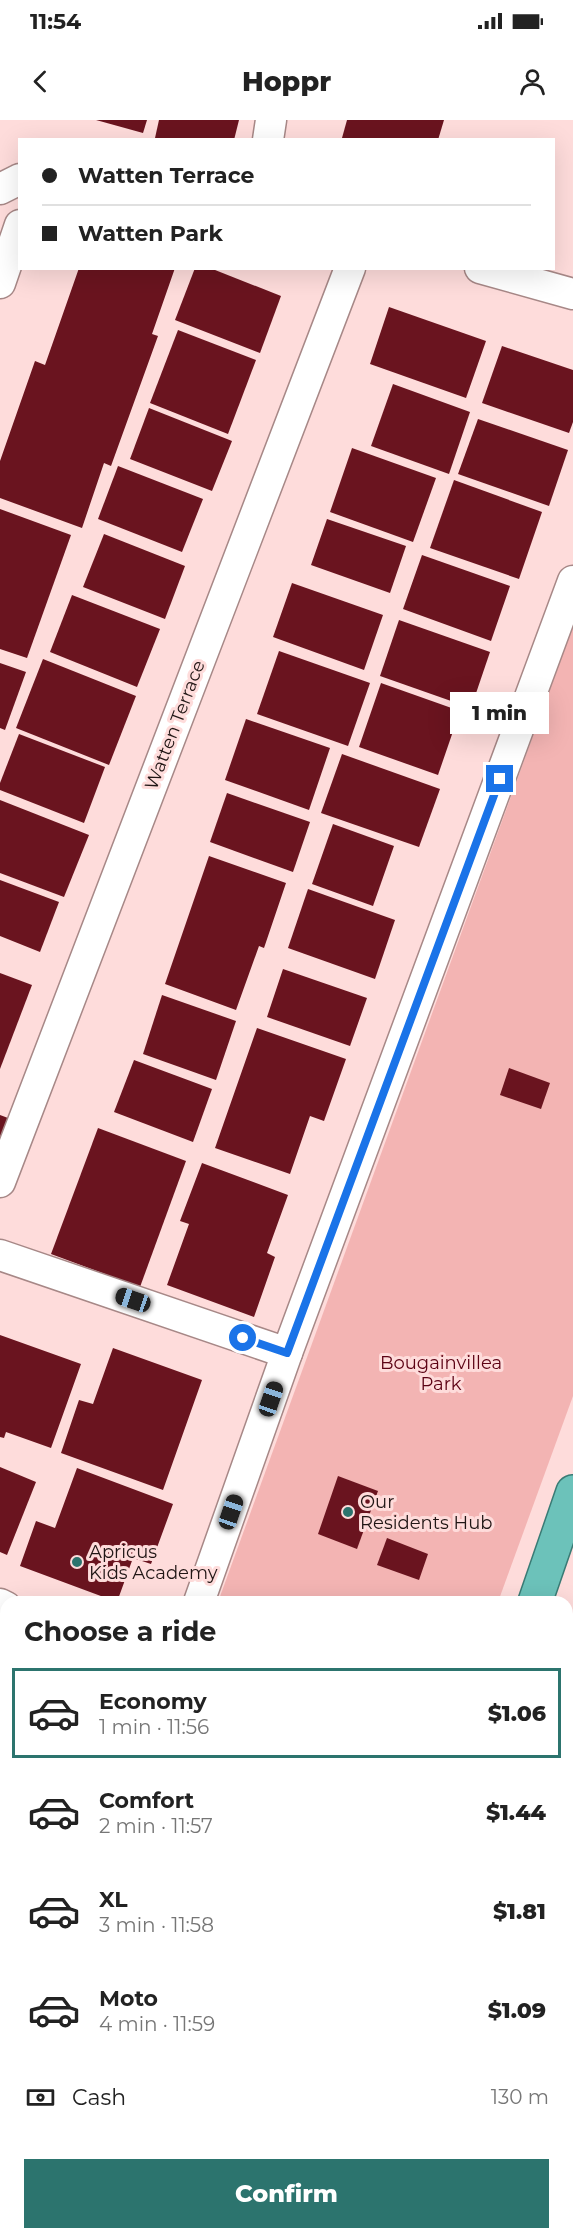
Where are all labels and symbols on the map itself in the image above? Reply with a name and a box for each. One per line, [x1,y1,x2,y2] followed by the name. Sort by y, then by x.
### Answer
[140,657,210,793] street label: Watten Terrace
[450,692,550,734] callout: 1 min
[486,765,513,792] route end
[113,1286,153,1314] car
[229,1324,256,1351] route start
[380,1352,502,1395] park label: Bougainvillea Park
[257,1379,285,1419] car
[360,1491,493,1534] place label: Our Residents Hub
[217,1492,245,1532] car
[341,1505,355,1519] marker: Our Residents Hub
[89,1541,218,1584] place label: Apricus Kids Academy
[70,1555,84,1569] marker: Apricus Kids Academy

